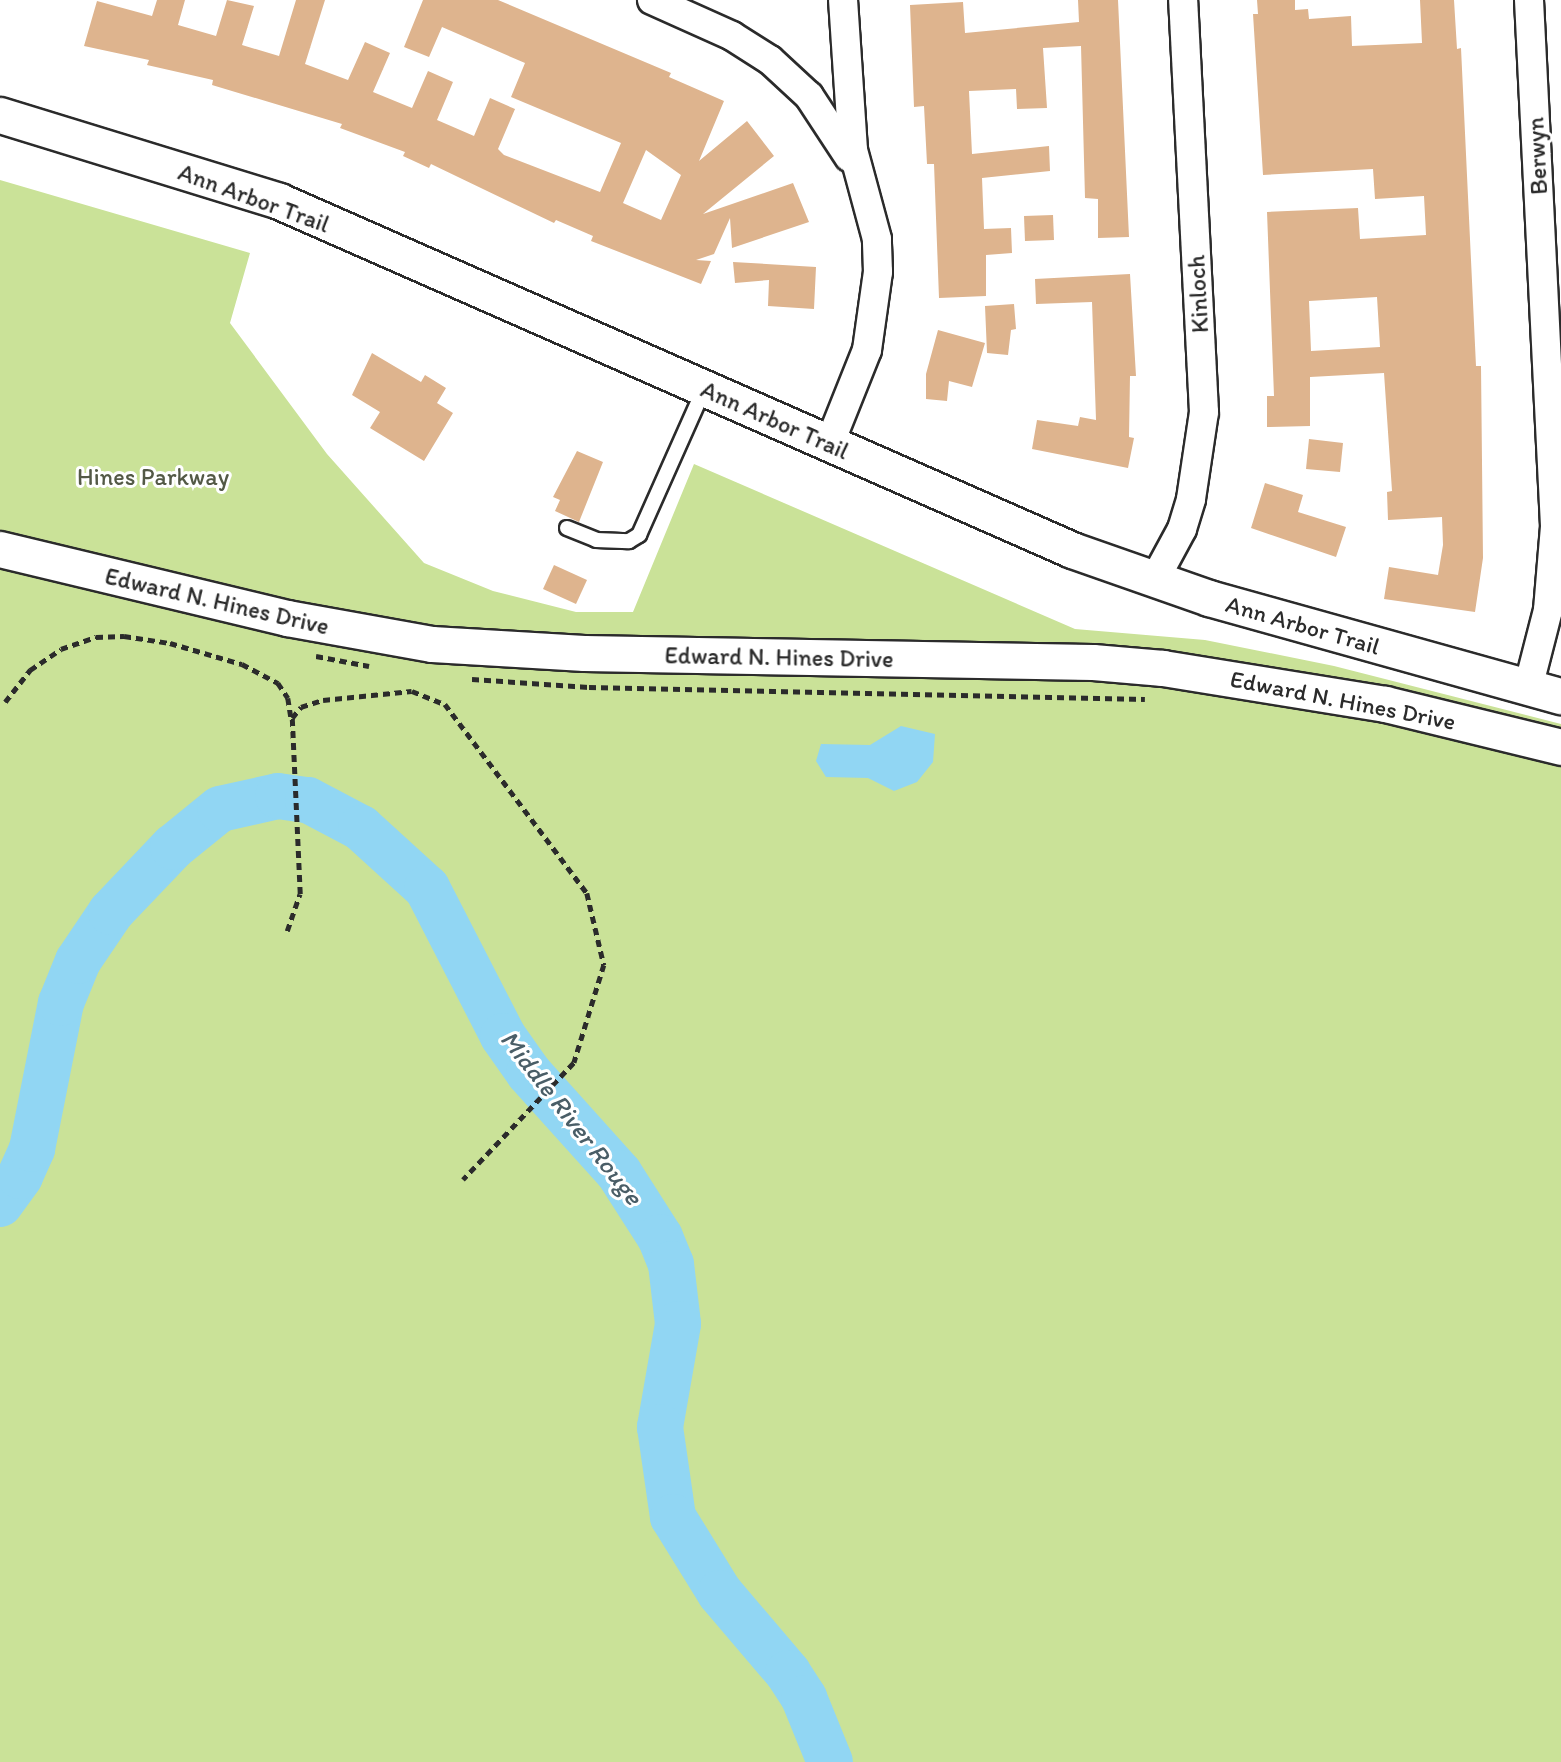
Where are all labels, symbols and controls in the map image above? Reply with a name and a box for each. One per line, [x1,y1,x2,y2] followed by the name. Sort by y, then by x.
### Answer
[1521,116,1553,196] street label: Berwyn
[175,157,333,239] street label: Ann Arbor Trail
[1182,254,1214,334] street label: Kinloch
[697,375,853,465] street label: Ann Arbor Trail
[78,463,228,491] park label: Hines Parkway
[102,561,332,641] street label: Edward N. Hines Drive
[1223,589,1383,661] street label: Ann Arbor Trail
[664,641,894,673] street label: Edward N. Hines Drive
[1228,664,1458,736] street label: Edward N. Hines Drive
[493,1025,649,1211] water label: Middle River Rouge

